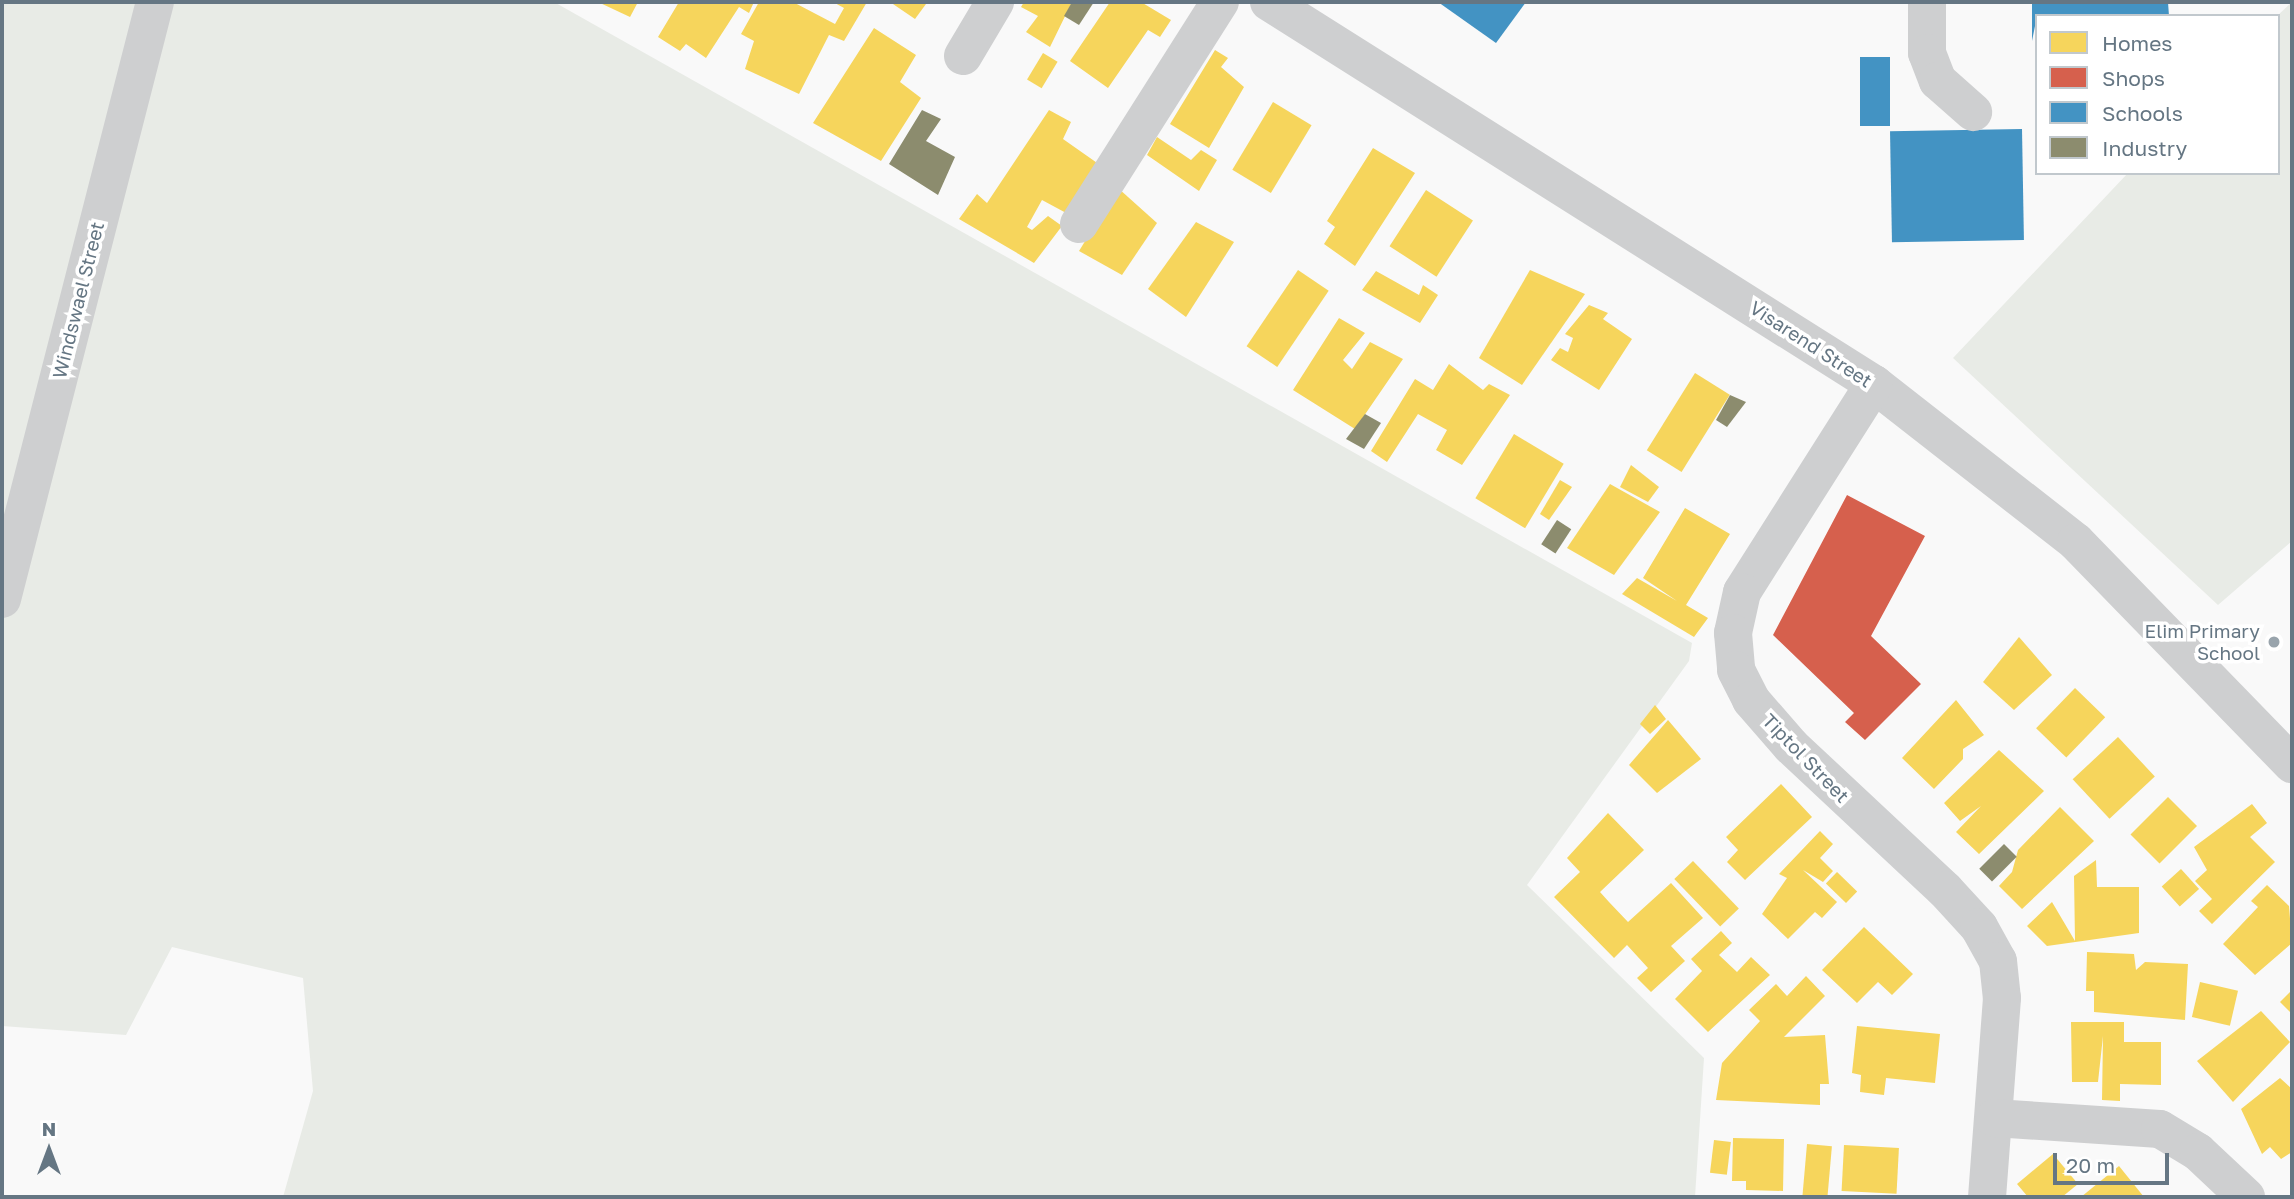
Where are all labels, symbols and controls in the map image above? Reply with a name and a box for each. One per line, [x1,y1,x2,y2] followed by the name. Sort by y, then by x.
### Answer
[2035,14,2280,175] legend
[2102,30,2172,56] text: Homes
[2102,65,2165,91] text: Shops
[2102,100,2183,126] text: Schools
[2102,135,2187,161] text: Industry
[48,219,108,381] street label: Windswael Street
[1746,296,1876,392] street label: Visarend Street
[2145,620,2260,664] place label: Elim Primary School
[2266,634,2282,650] marker: Elim Primary School
[1758,709,1854,807] street label: Tiptol Street
[14,1115,84,1185] north arrow
[42,1117,56,1140] text: N
[2056,1140,2172,1184] scale bar
[2066,1152,2115,1178] text: 20 m

